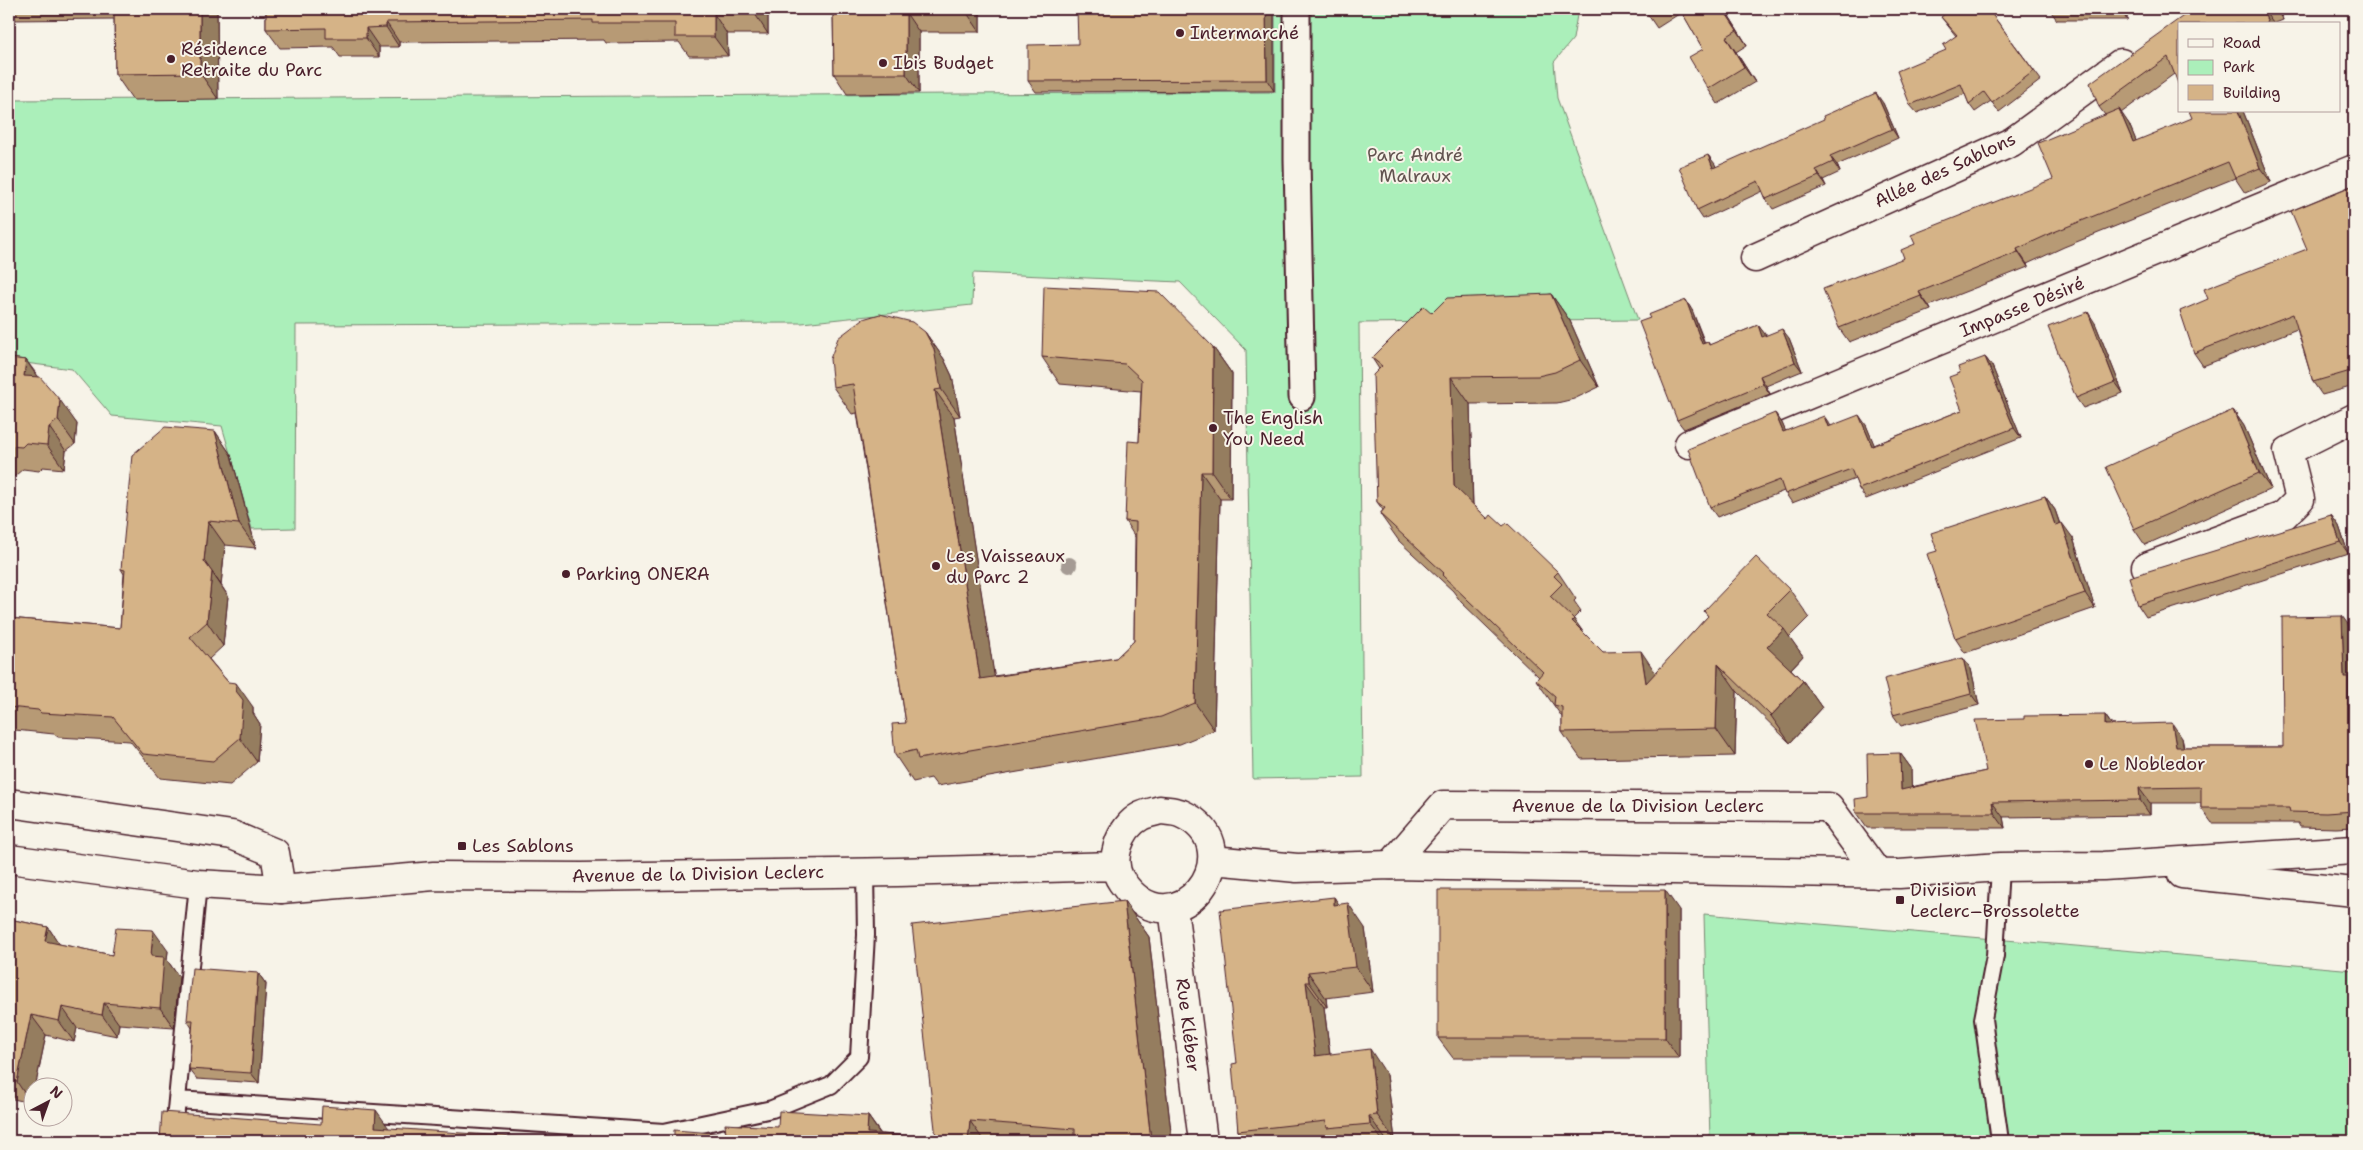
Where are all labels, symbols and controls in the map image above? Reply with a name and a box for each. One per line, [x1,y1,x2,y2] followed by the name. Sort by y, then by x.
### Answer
[1190,21,1299,45] place label: Intermarché
[2178,22,2340,112] legend
[1174,27,1186,39] marker: Intermarché
[2223,33,2261,53] text: Road
[181,37,322,82] place label: Résidence Retraite du Parc
[893,51,994,75] place label: Ibis Budget
[165,53,177,65] marker: Résidence Retraite du Parc
[877,57,889,69] marker: Ibis Budget
[2223,57,2255,77] text: Park
[2223,83,2280,103] text: Building
[1870,127,2020,213] street label: Allée des Sablons
[1367,143,1463,188] park label: Parc André Malraux
[1956,271,2088,343] street label: Impasse Désiré
[1223,406,1323,451] place label: The English You Need
[1207,422,1219,434] marker: The English You Need
[946,544,1065,589] place label: Les Vaisseaux du Parc 2
[930,560,942,572] marker: Les Vaisseaux du Parc 2
[576,562,710,586] place label: Parking ONERA
[560,568,572,580] marker: Parking ONERA
[2099,752,2205,776] place label: Le Nobledor
[2083,758,2095,770] marker: Le Nobledor
[1512,794,1764,818] street label: Avenue de la Division Leclerc
[472,834,574,858] place label: Les Sablons
[456,840,468,852] marker: Les Sablons
[572,860,824,888] street label: Avenue de la Division Leclerc
[1910,878,2080,923] place label: Division Leclerc–Brossolette
[1894,894,1906,906] marker: Division Leclerc–Brossolette
[1170,977,1206,1073] street label: Rue Kléber
[22,1078,72,1128] north arrow
[46,1082,67,1103] text: N

